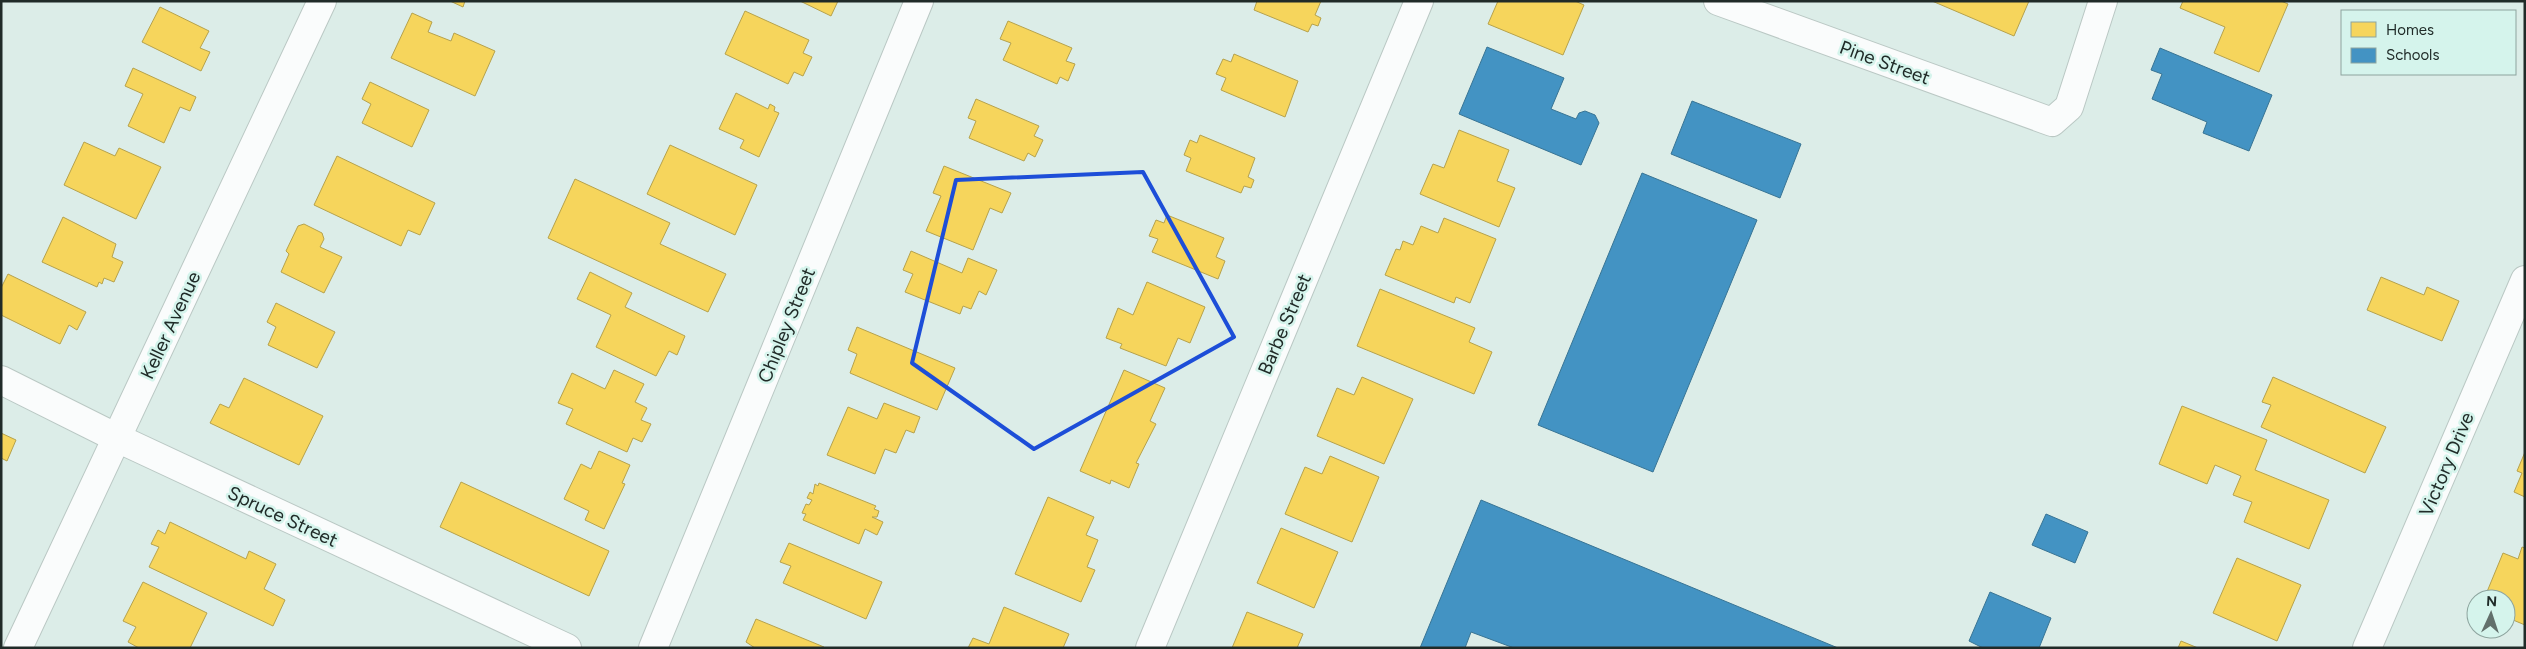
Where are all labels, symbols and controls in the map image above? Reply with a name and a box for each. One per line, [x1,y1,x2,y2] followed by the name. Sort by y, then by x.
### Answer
[2341,10,2516,75] legend
[2386,21,2434,39] text: Homes
[1837,36,1933,89] street label: Pine Street
[2386,46,2439,64] text: Schools
[753,264,820,386] street label: Chipley Street
[136,268,205,383] street label: Keller Avenue
[1253,270,1316,378] street label: Barbe Street
[2414,409,2479,520] street label: Victory Drive
[224,481,341,552] street label: Spruce Street
[2466,589,2516,639] north arrow
[2486,593,2498,610] text: N

